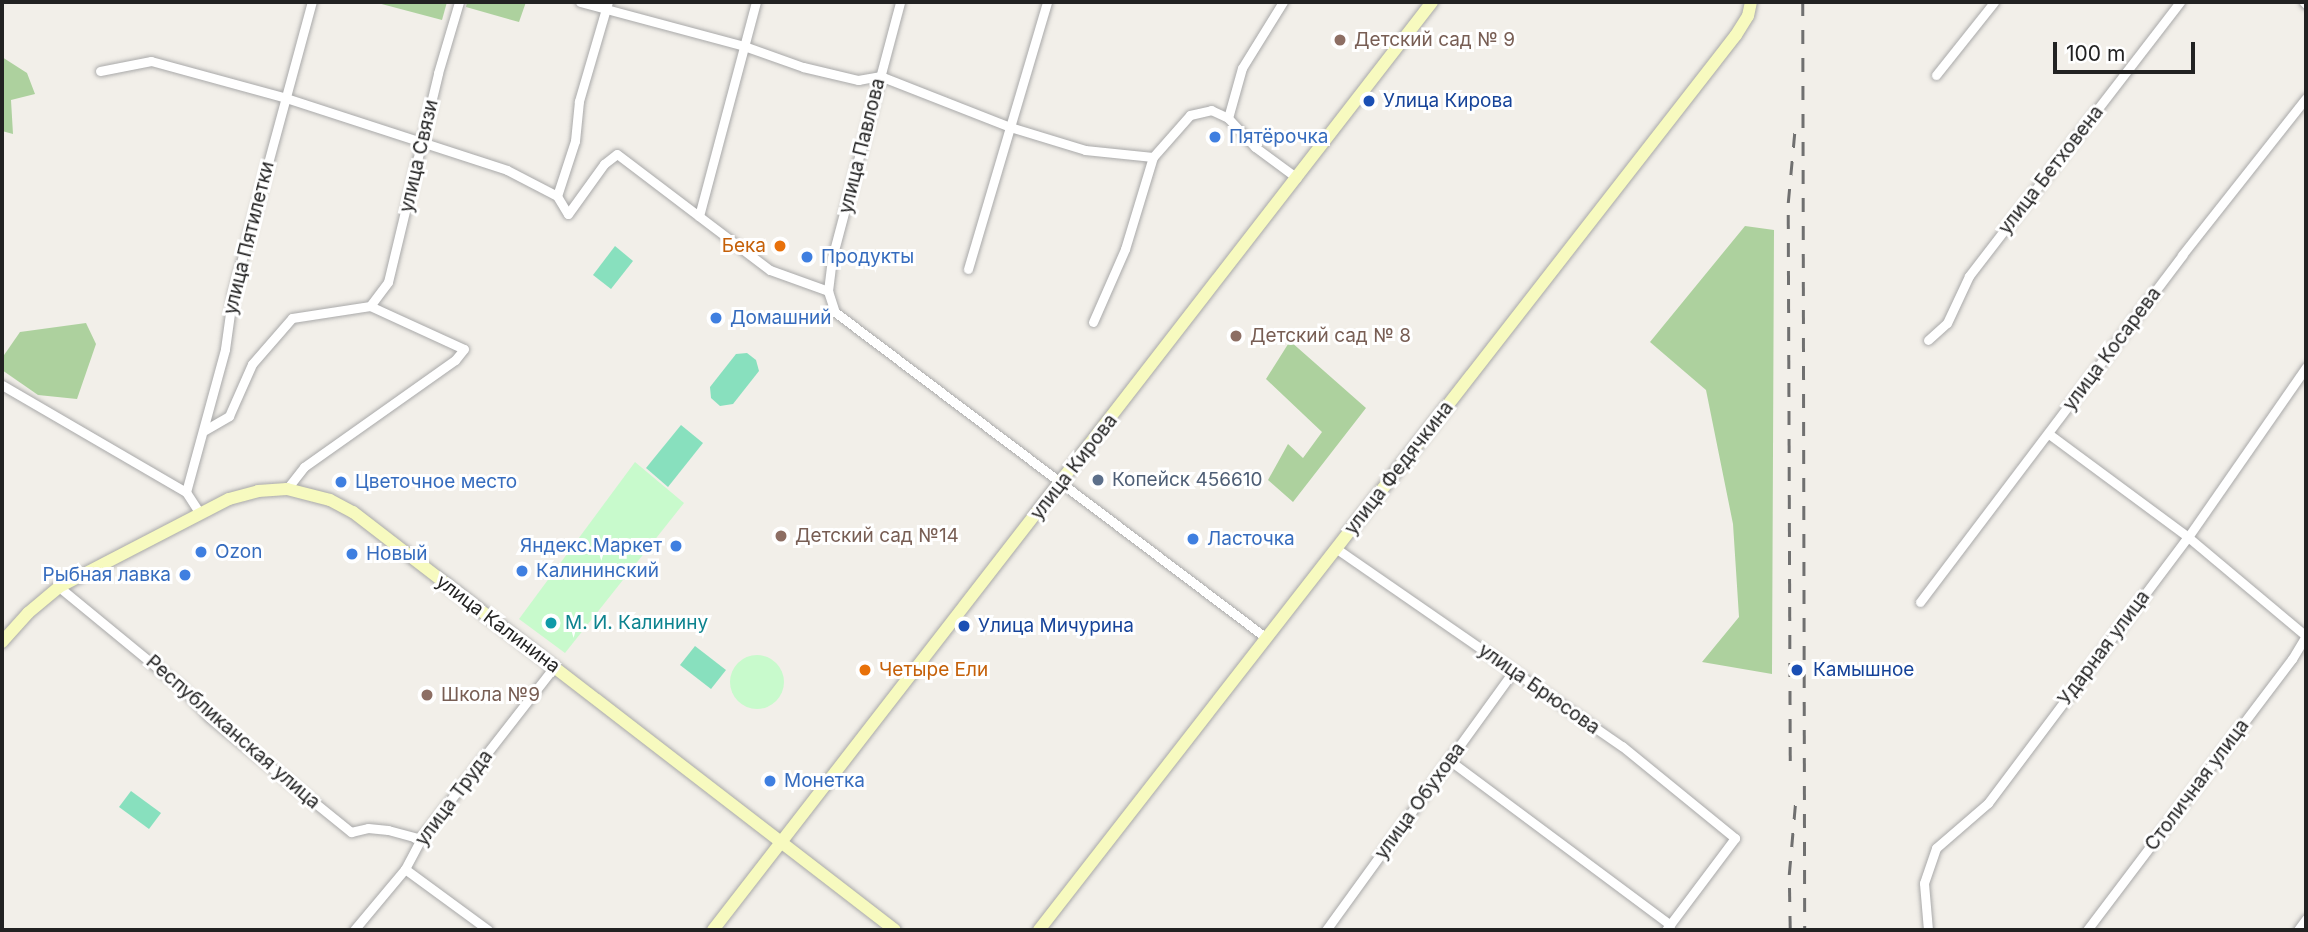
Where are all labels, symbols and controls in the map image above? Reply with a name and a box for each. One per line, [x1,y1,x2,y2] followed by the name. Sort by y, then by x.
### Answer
[2056,28,2198,72] scale bar
[1354,29,1515,51] place label: Детский сад № 9
[1332,32,1348,48] marker: Детский сад № 9
[2066,41,2125,66] text: 100 m
[834,76,890,216] street label: улица Павлова
[1383,90,1513,112] place label: Улица Кирова
[1361,93,1377,109] marker: Улица Кирова
[395,97,443,215] street label: улица Связи
[1994,101,2108,239] street label: улица Бетховена
[1229,126,1328,148] place label: Пятёрочка
[1207,129,1223,145] marker: Пятёрочка
[219,159,279,317] street label: улица Пятилетки
[722,235,766,257] place label: Бека
[772,238,788,254] marker: Бека
[821,246,914,268] place label: Продукты
[799,249,815,265] marker: Продукты
[2058,283,2166,415] street label: улица Косарева
[730,307,832,329] place label: Домашний
[708,310,724,326] marker: Домашний
[1250,325,1411,347] place label: Детский сад № 8
[1228,328,1244,344] marker: Детский сад № 8
[1340,397,1458,539] street label: улица Федячкина
[1026,410,1122,524] street label: улица Кирова
[1112,469,1262,491] place label: Копейск 456610
[355,471,517,493] place label: Цветочное место
[1090,472,1106,488] marker: Копейск 456610
[333,474,349,490] marker: Цветочное место
[795,525,959,547] place label: Детский сад №14
[773,528,789,544] marker: Детский сад №14
[1207,528,1295,550] place label: Ласточка
[1185,531,1201,547] marker: Ласточка
[520,535,662,557] place label: Яндекс.Маркет
[668,538,684,554] marker: Яндекс.Маркет
[215,541,262,563] place label: Ozon
[366,543,427,565] place label: Новый
[193,544,209,560] marker: Ozon
[344,546,360,562] marker: Новый
[536,560,659,582] place label: Калининский
[514,563,530,579] marker: Калининский
[43,564,171,586] place label: Рыбная лавка
[177,567,193,583] marker: Рыбная лавка
[432,570,564,678] street label: улица Калинина
[2053,586,2155,710] street label: Ударная улица
[565,612,708,634] place label: М. И. Калинину
[543,615,559,631] marker: М. И. Калинину
[978,615,1134,637] place label: Улица Мичурина
[956,618,972,634] marker: Улица Мичурина
[1474,639,1604,739] street label: улица Брюсова
[141,650,325,814] street label: Республиканская улица
[879,659,988,681] place label: Четыре Ели
[1813,659,1914,681] place label: Камышное
[1787,660,1807,680] marker: Камышное
[857,662,873,678] marker: Четыре Ели
[441,684,540,706] place label: Школа №9
[419,687,435,703] marker: Школа №9
[2140,715,2254,855] street label: Столичная улица
[1370,738,1470,864] street label: улица Обухова
[411,746,497,850] street label: улица Труда
[784,770,865,792] place label: Монетка
[762,773,778,789] marker: Монетка

